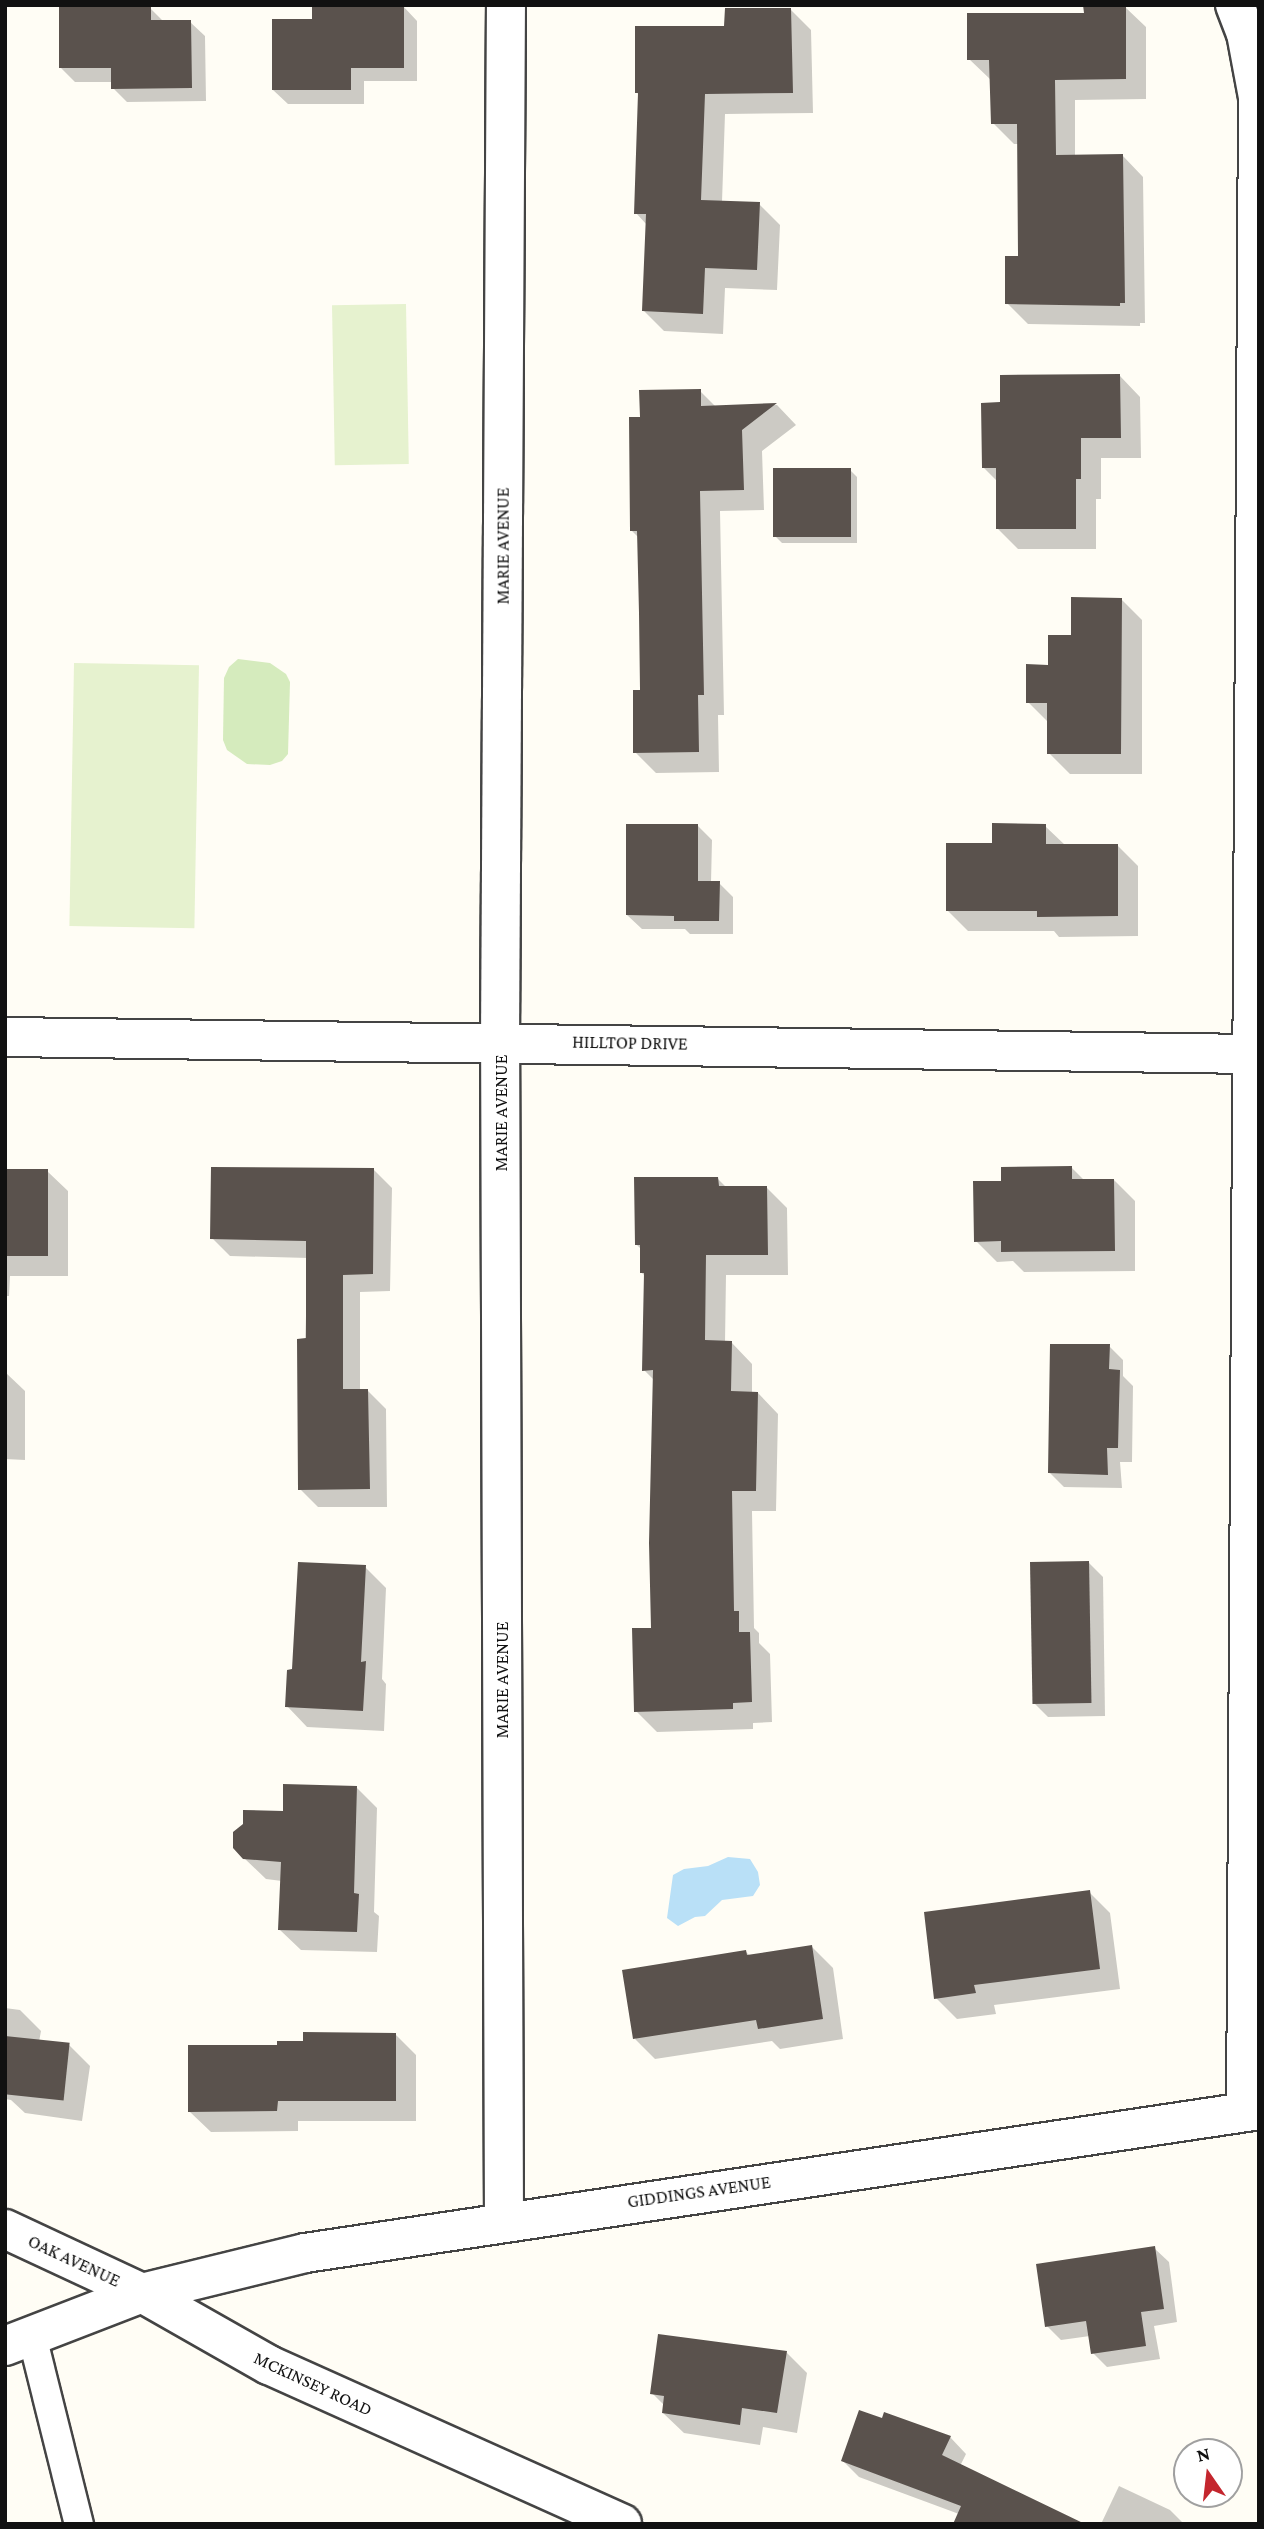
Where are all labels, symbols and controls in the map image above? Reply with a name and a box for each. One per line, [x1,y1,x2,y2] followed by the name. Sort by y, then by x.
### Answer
[492,488,514,604] street label: MARIE AVENUE
[572,1031,688,1055] street label: HILLTOP DRIVE
[490,1055,512,1171] street label: MARIE AVENUE
[491,1622,513,1738] street label: MARIE AVENUE
[626,2171,772,2213] street label: GIDDINGS AVENUE
[25,2230,123,2292] street label: OAK AVENUE
[250,2347,376,2421] street label: MCKINSEY ROAD
[1173,2438,1243,2508] north arrow
[1194,2442,1212,2466] text: N

